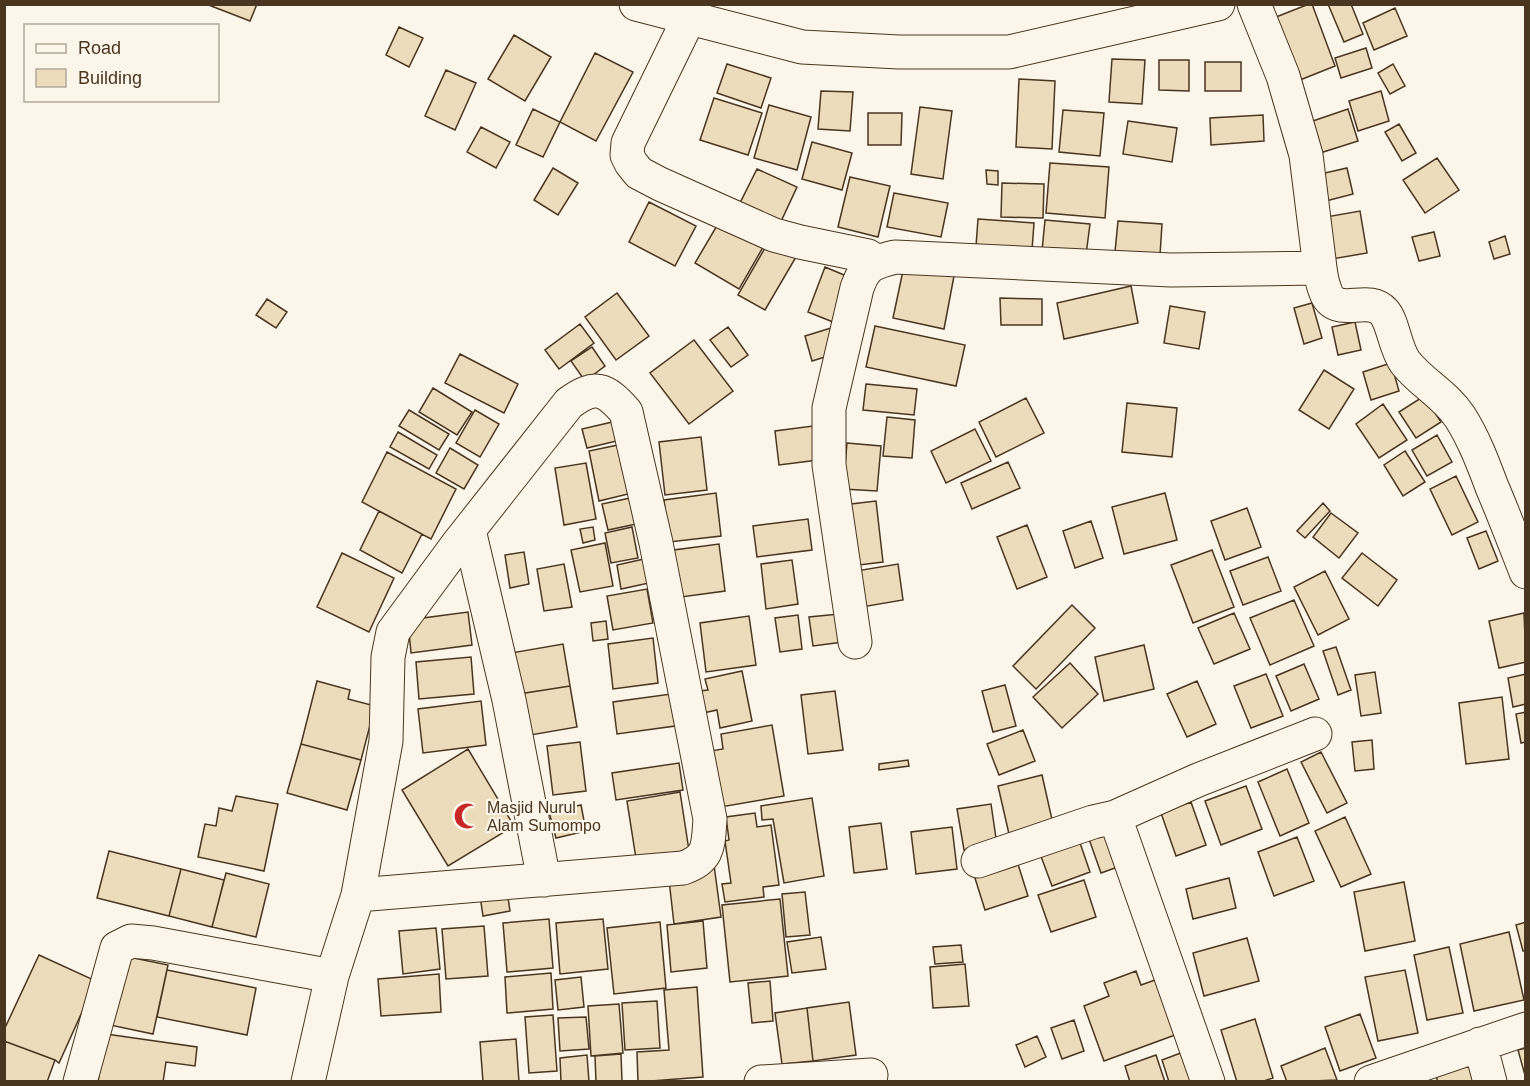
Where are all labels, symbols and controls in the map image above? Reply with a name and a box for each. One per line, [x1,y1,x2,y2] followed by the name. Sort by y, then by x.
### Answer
[24,24,219,102] legend
[78,38,121,58] text: Road
[78,68,142,88] text: Building
[487,799,601,834] place label: Masjid Nurul Alam Sumompo
[452,801,482,831] mosque icon: Masjid Nurul Alam Sumompo

